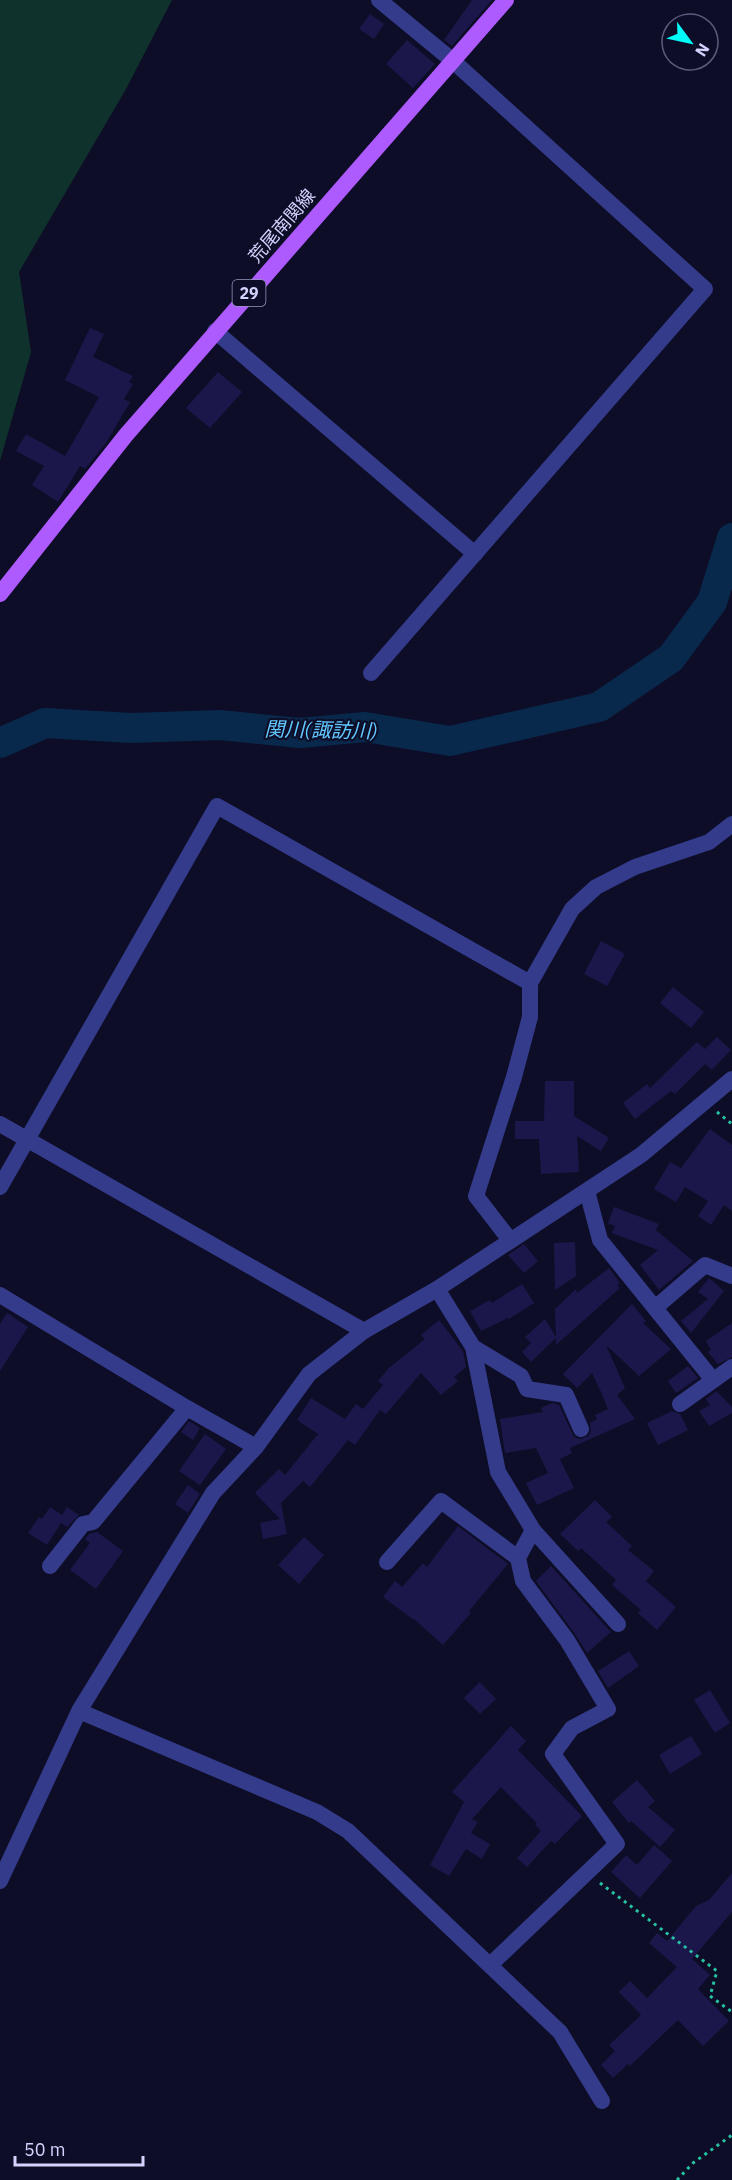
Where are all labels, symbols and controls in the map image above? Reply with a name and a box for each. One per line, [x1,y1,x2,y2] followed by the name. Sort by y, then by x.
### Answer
[660,12,720,72] north arrow
[691,40,714,60] text: N
[243,184,320,267] street label: 荒尾南関線
[232,280,266,306] road number: 29
[264,715,378,744] water label: 関川(諏訪川)
[15,2129,142,2167] scale bar
[24,2138,66,2161] text: 50 m

